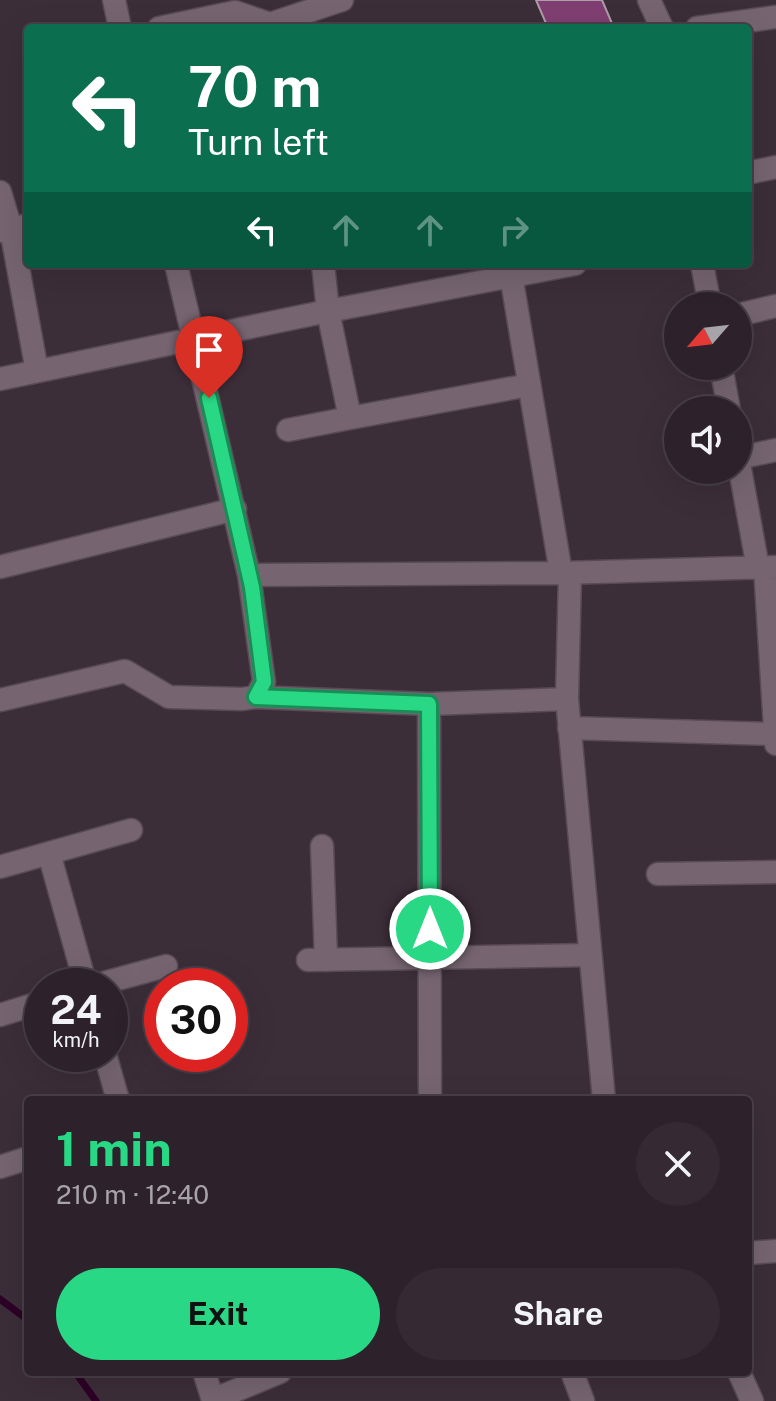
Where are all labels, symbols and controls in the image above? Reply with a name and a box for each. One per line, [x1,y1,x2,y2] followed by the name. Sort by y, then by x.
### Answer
[188,54,321,120] text: 70 m
[56,56,160,160] icon: left
[188,121,329,163] text: Turn left
[240,208,284,252] icon: left
[324,208,368,252] icon: ahead
[408,208,452,252] icon: ahead
[492,208,536,252] icon: right
[664,292,752,380] north arrow
[664,292,752,484] map controls
[175,316,243,398] pin
[187,328,231,372] icon: arrive
[664,396,752,484] button: sound
[388,887,472,971] position arrow
[144,968,248,1072] speed limit sign: 30
[50,986,102,1033] text: 24
[52,1028,100,1052] text: km/h
[56,1120,172,1177] text: 1 min
[636,1122,720,1206] button: close
[56,1179,209,1210] text: 210 m · 12:40
[56,1268,380,1360] button: Exit
[396,1268,720,1360] button: Share

